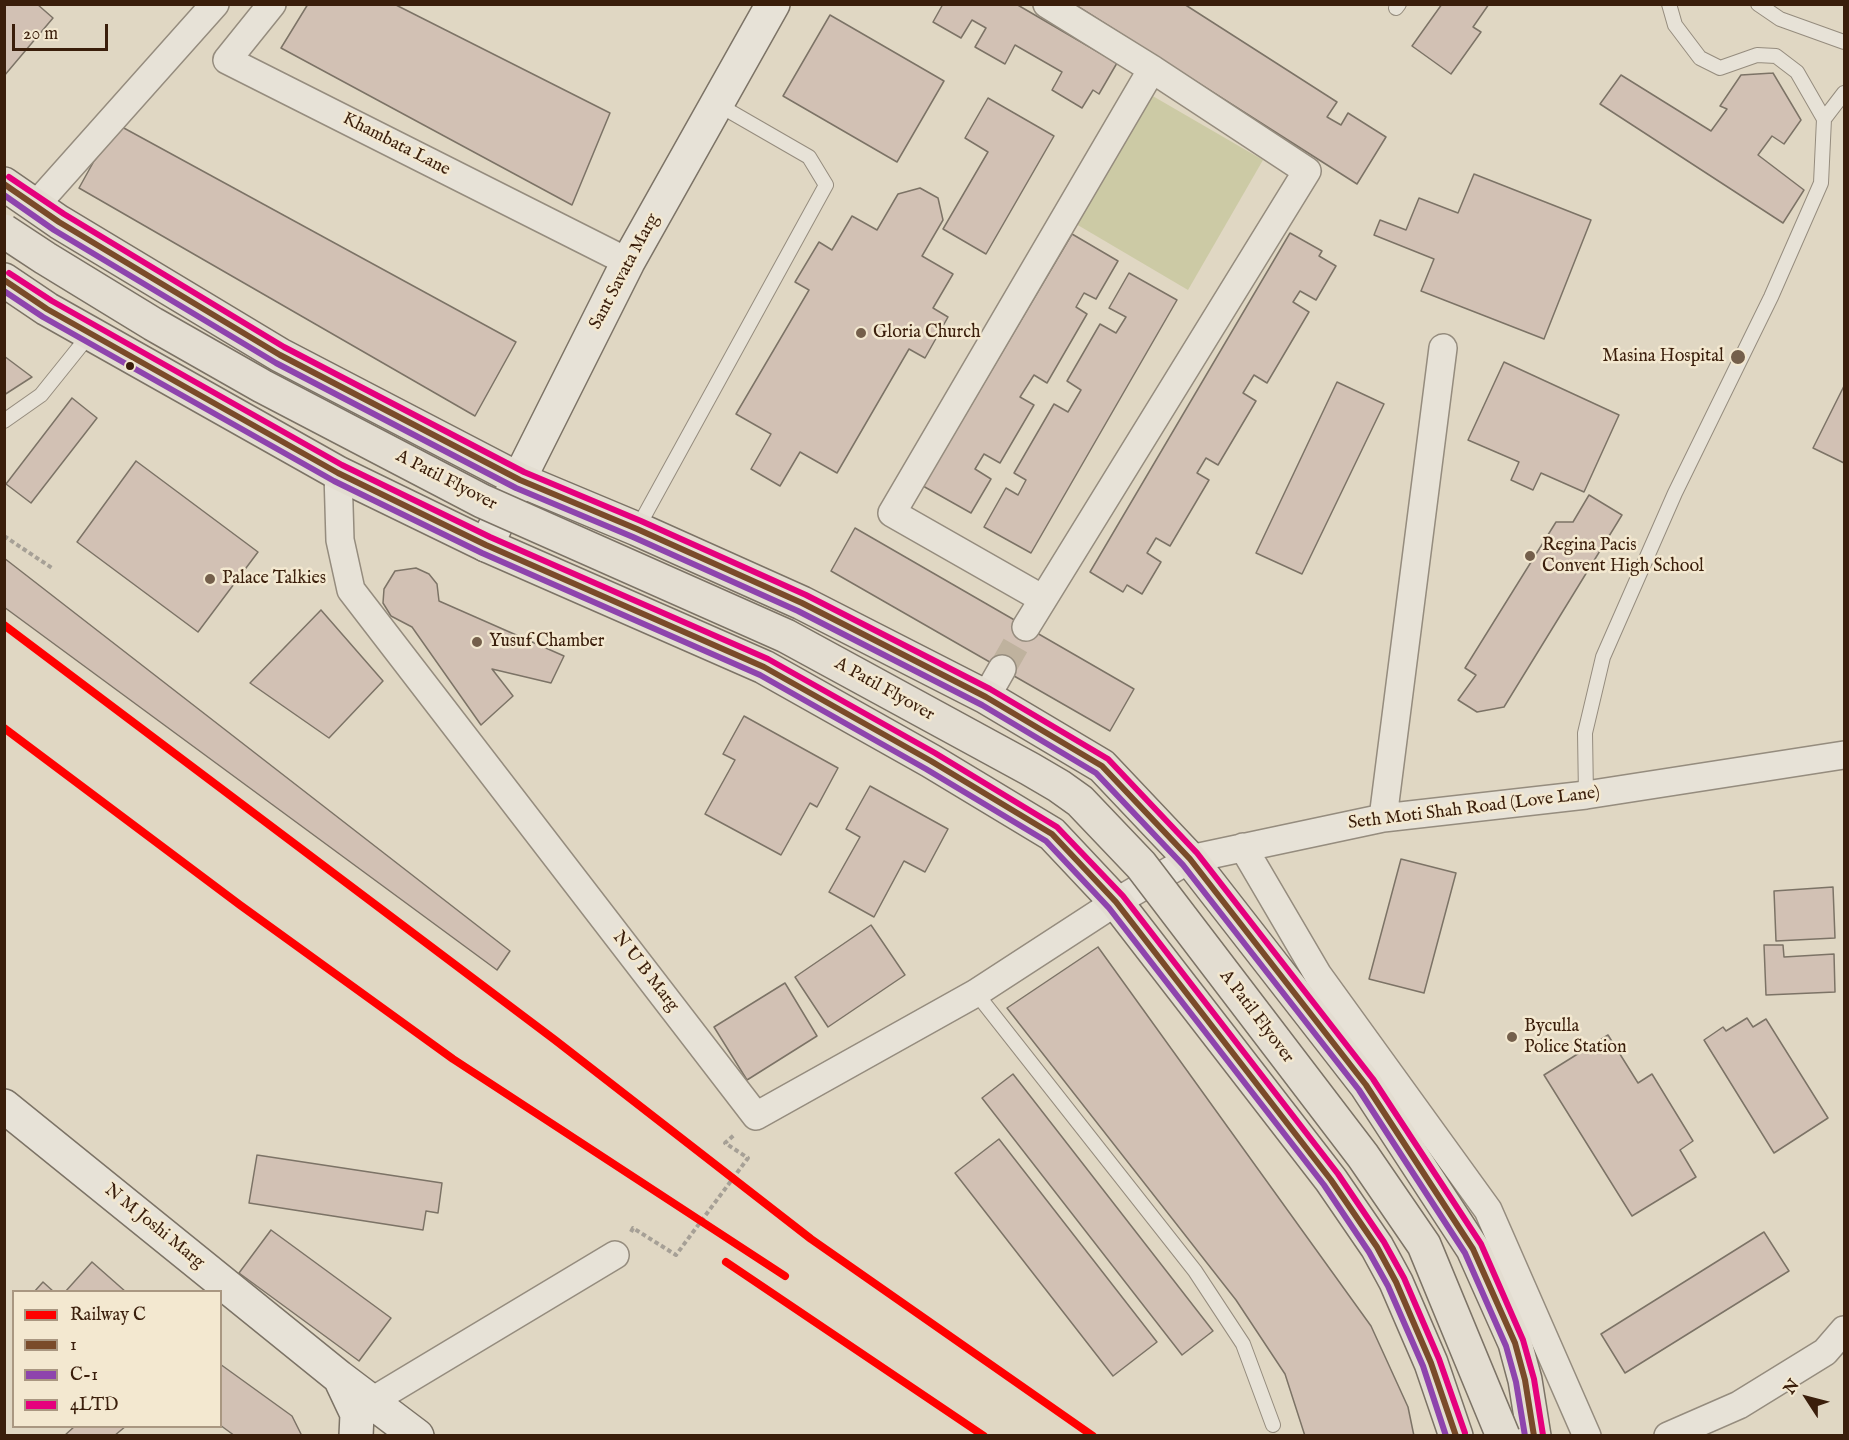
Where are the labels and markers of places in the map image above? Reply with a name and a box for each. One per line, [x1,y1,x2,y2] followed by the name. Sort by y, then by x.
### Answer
[873,322,980,344] place label: Gloria Church
[854,326,868,340] marker: Gloria Church
[1602,346,1724,368] place label: Masina Hospital
[1729,348,1747,366] marker: Masina Hospital
[124,360,136,372] unlabelled marker
[1542,535,1704,578] place label: Regina Pacis Convent High School
[1523,549,1537,563] marker: Regina Pacis Convent High School
[222,568,326,590] place label: Palace Talkies
[203,572,217,586] marker: Palace Talkies
[489,631,604,653] place label: Yusuf Chamber
[470,635,484,649] marker: Yusuf Chamber
[1524,1016,1627,1058] place label: Byculla Police Station
[1505,1030,1519,1044] marker: Byculla Police Station

